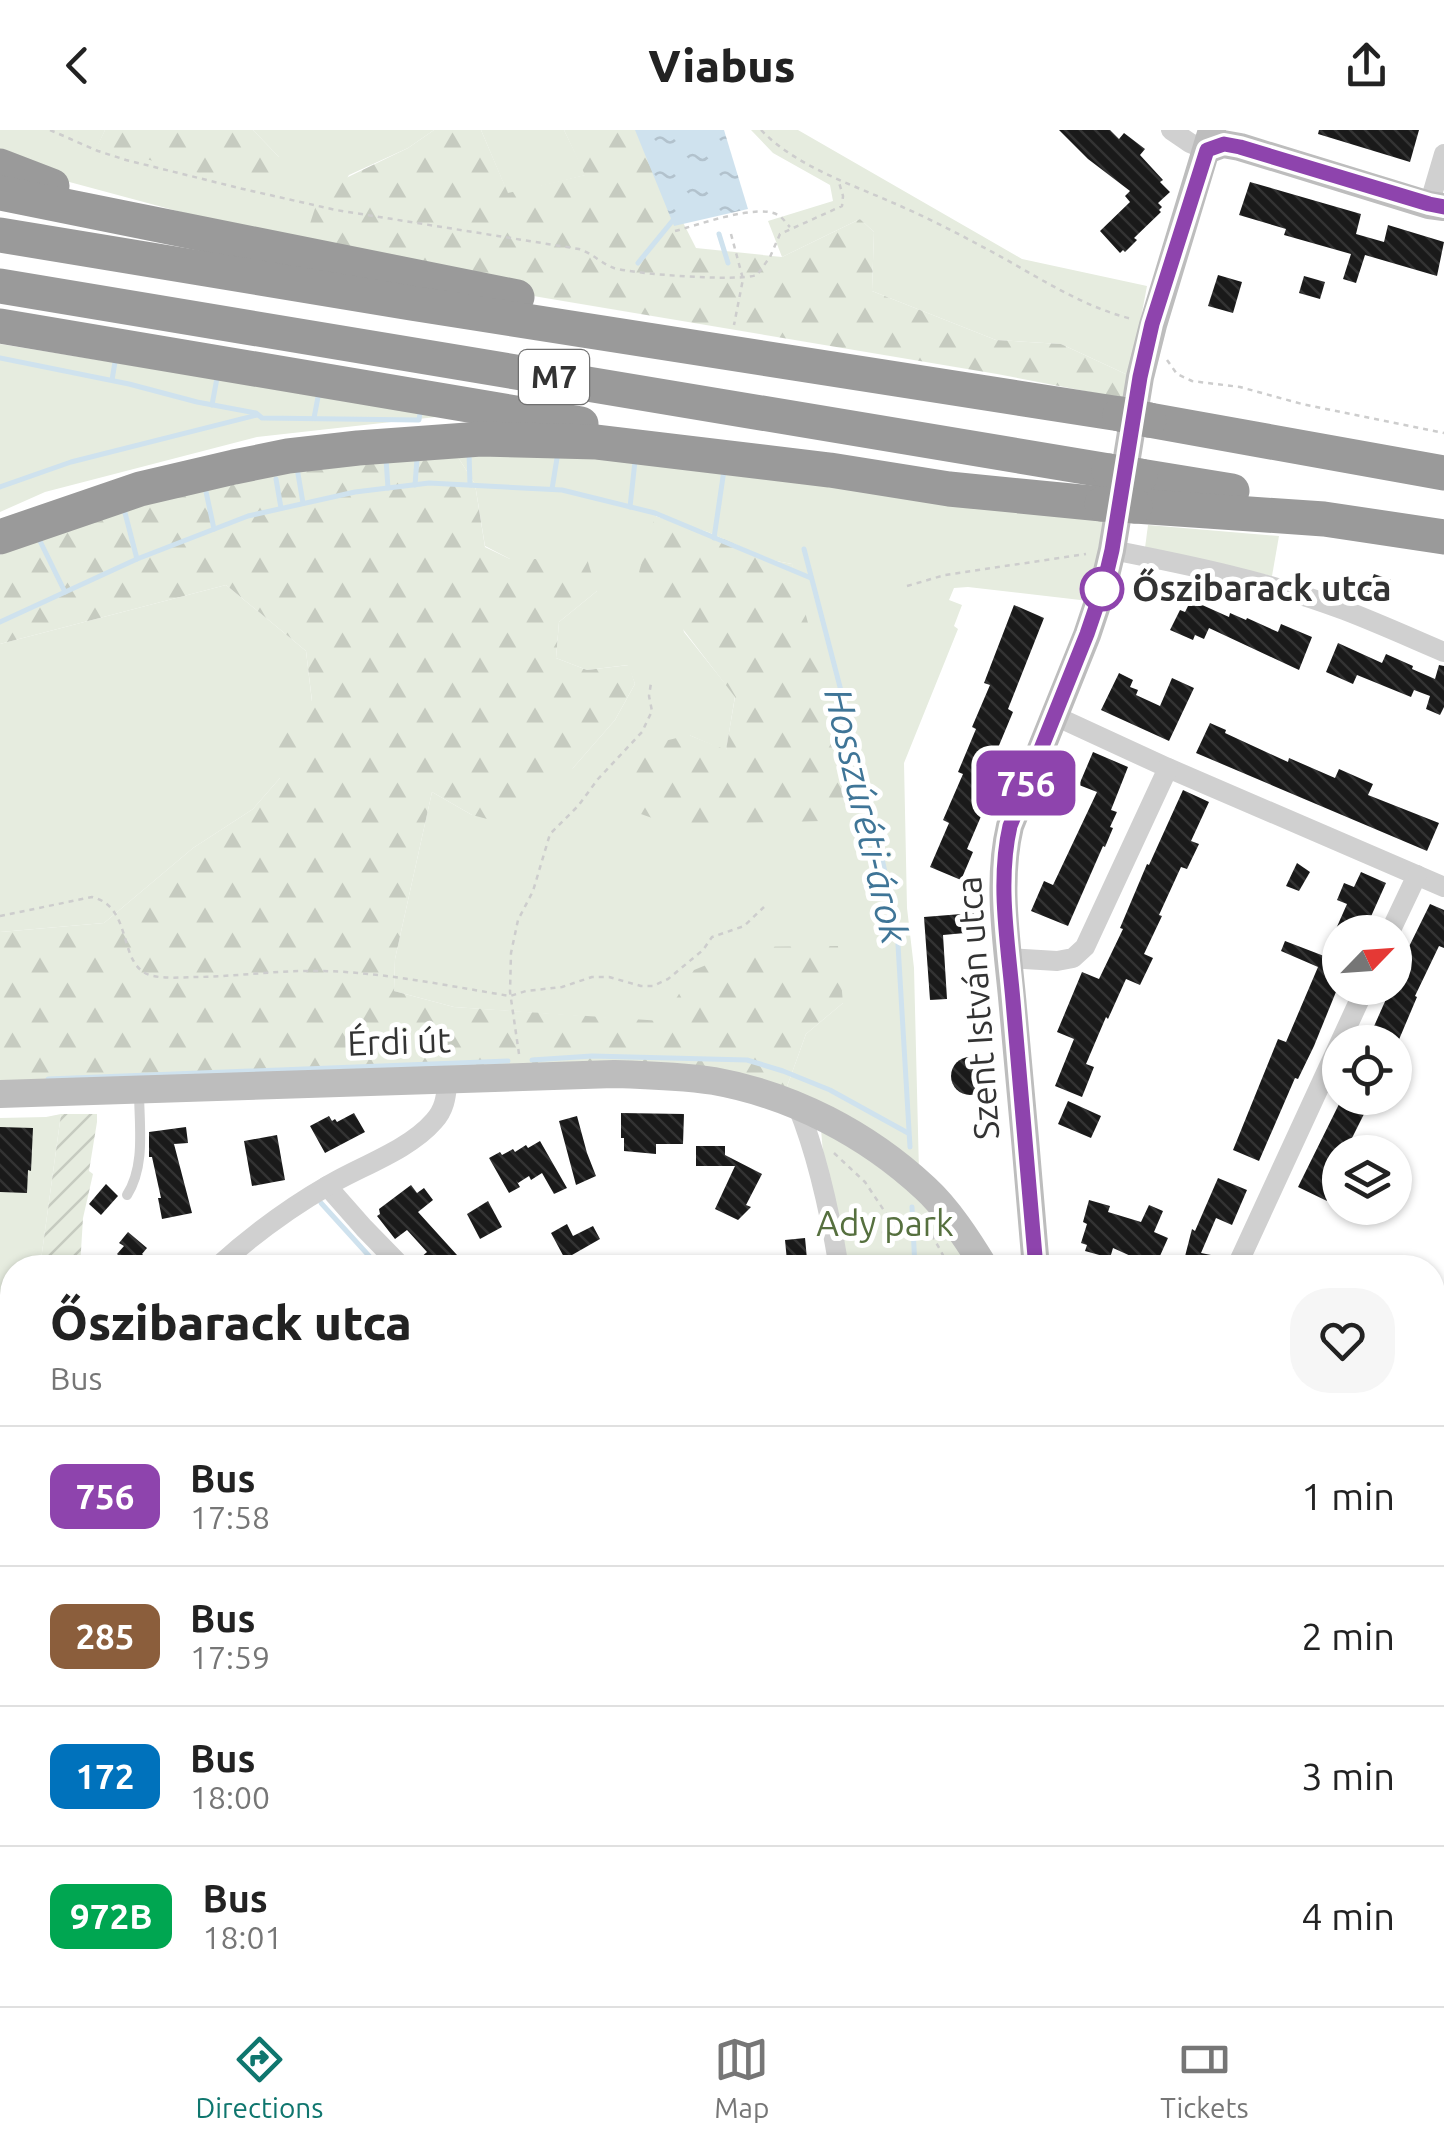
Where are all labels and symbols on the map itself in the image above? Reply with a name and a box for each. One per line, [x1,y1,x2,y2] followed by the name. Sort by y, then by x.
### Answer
[519,350,589,404] road number: M7
[1132,567,1391,608] place label: Őszibarack utca
[1081,568,1123,610] marker: Őszibarack utca
[817,684,917,948] water label: Hosszúréti-árok
[968,750,1084,816] line badge: 756
[948,875,1006,1141] street label: Szent István utca
[1322,915,1412,1005] north arrow
[346,1018,452,1063] street label: Érdi út
[816,1203,954,1243] park label: Ady park

